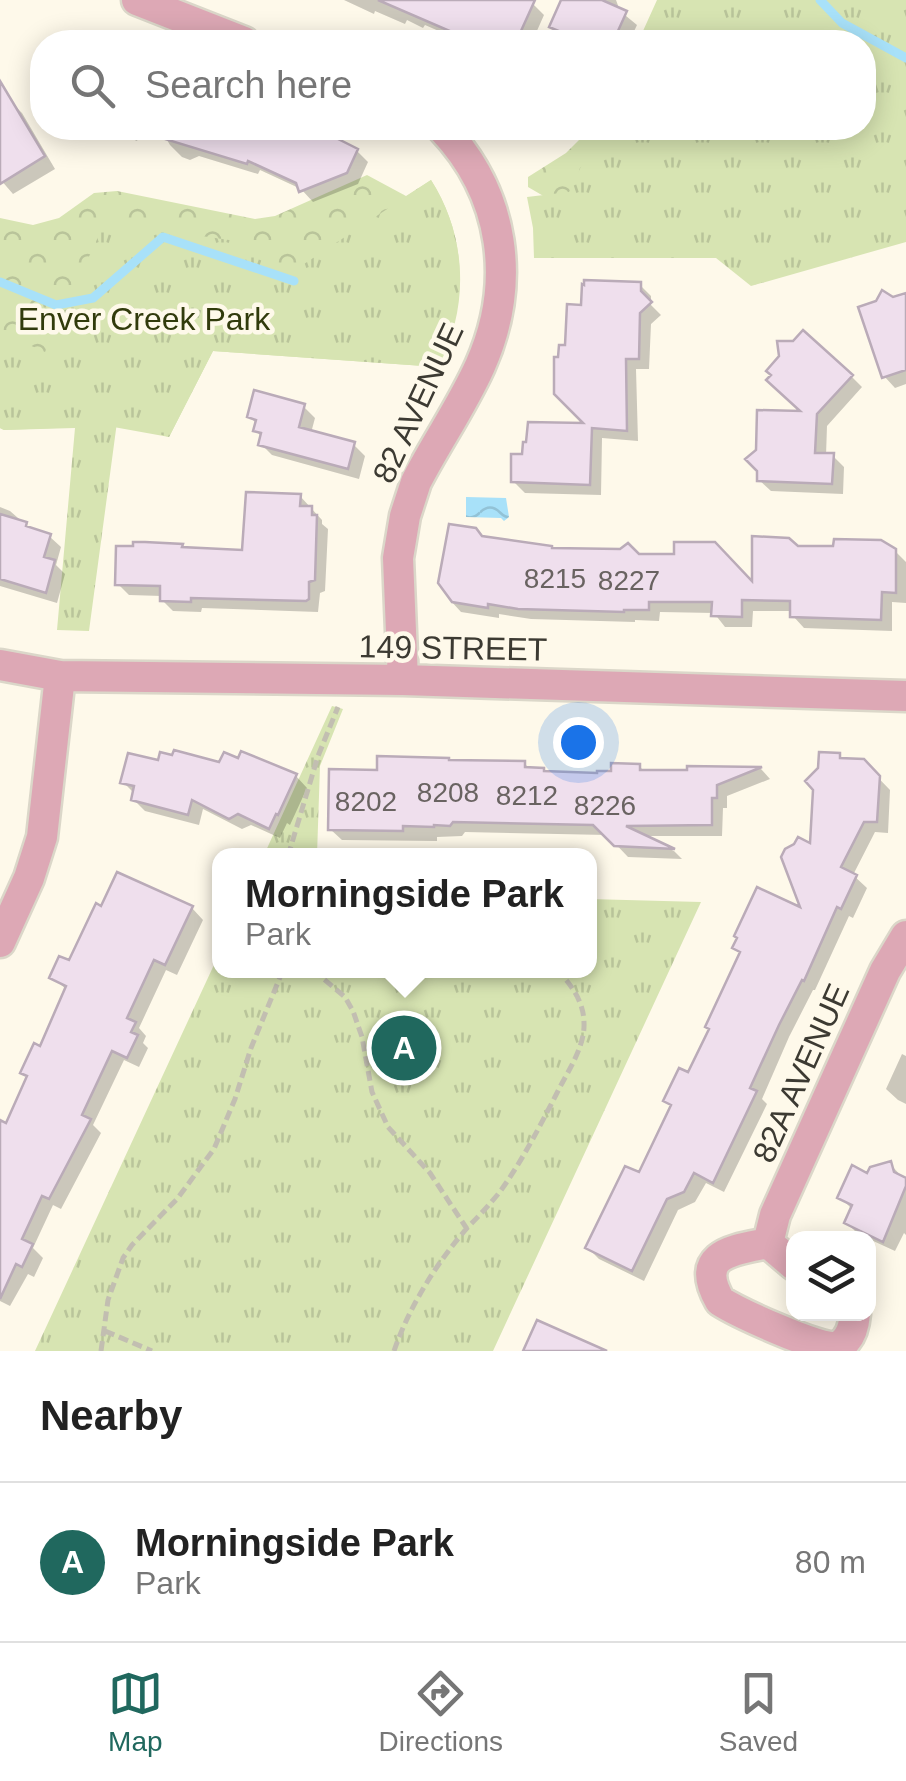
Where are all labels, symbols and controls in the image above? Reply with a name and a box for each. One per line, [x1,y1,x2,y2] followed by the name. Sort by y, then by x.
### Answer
[30,30,876,140] search box
[65,58,120,113] icon: search
[145,64,352,106] text: Search here
[18,301,271,337] park label: Enver Creek Park
[365,317,471,489] street label: 82 AVENUE
[524,563,586,594] house number: 8215
[598,565,660,596] house number: 8227
[358,628,548,668] street label: 149 STREET
[553,717,604,768] your location
[417,777,479,808] house number: 8208
[496,780,558,811] house number: 8212
[335,786,397,817] house number: 8202
[574,790,636,821] house number: 8226
[212,848,597,978] popup
[245,873,564,915] text: Morningside Park
[245,916,311,952] text: Park
[746,978,856,1168] street label: 82A AVENUE
[372,1010,436,1086] pin: A
[786,1231,876,1321] map controls
[786,1231,876,1321] button: layers
[40,1392,182,1439] text: Nearby
[135,1522,454,1564] text: Morningside Park
[61,1544,84,1580] text: A
[795,1544,866,1580] text: 80 m
[135,1565,201,1601] text: Park
[108,1666,163,1758] tab: Map
[379,1666,503,1758] tab: Directions
[719,1666,798,1758] tab: Saved

